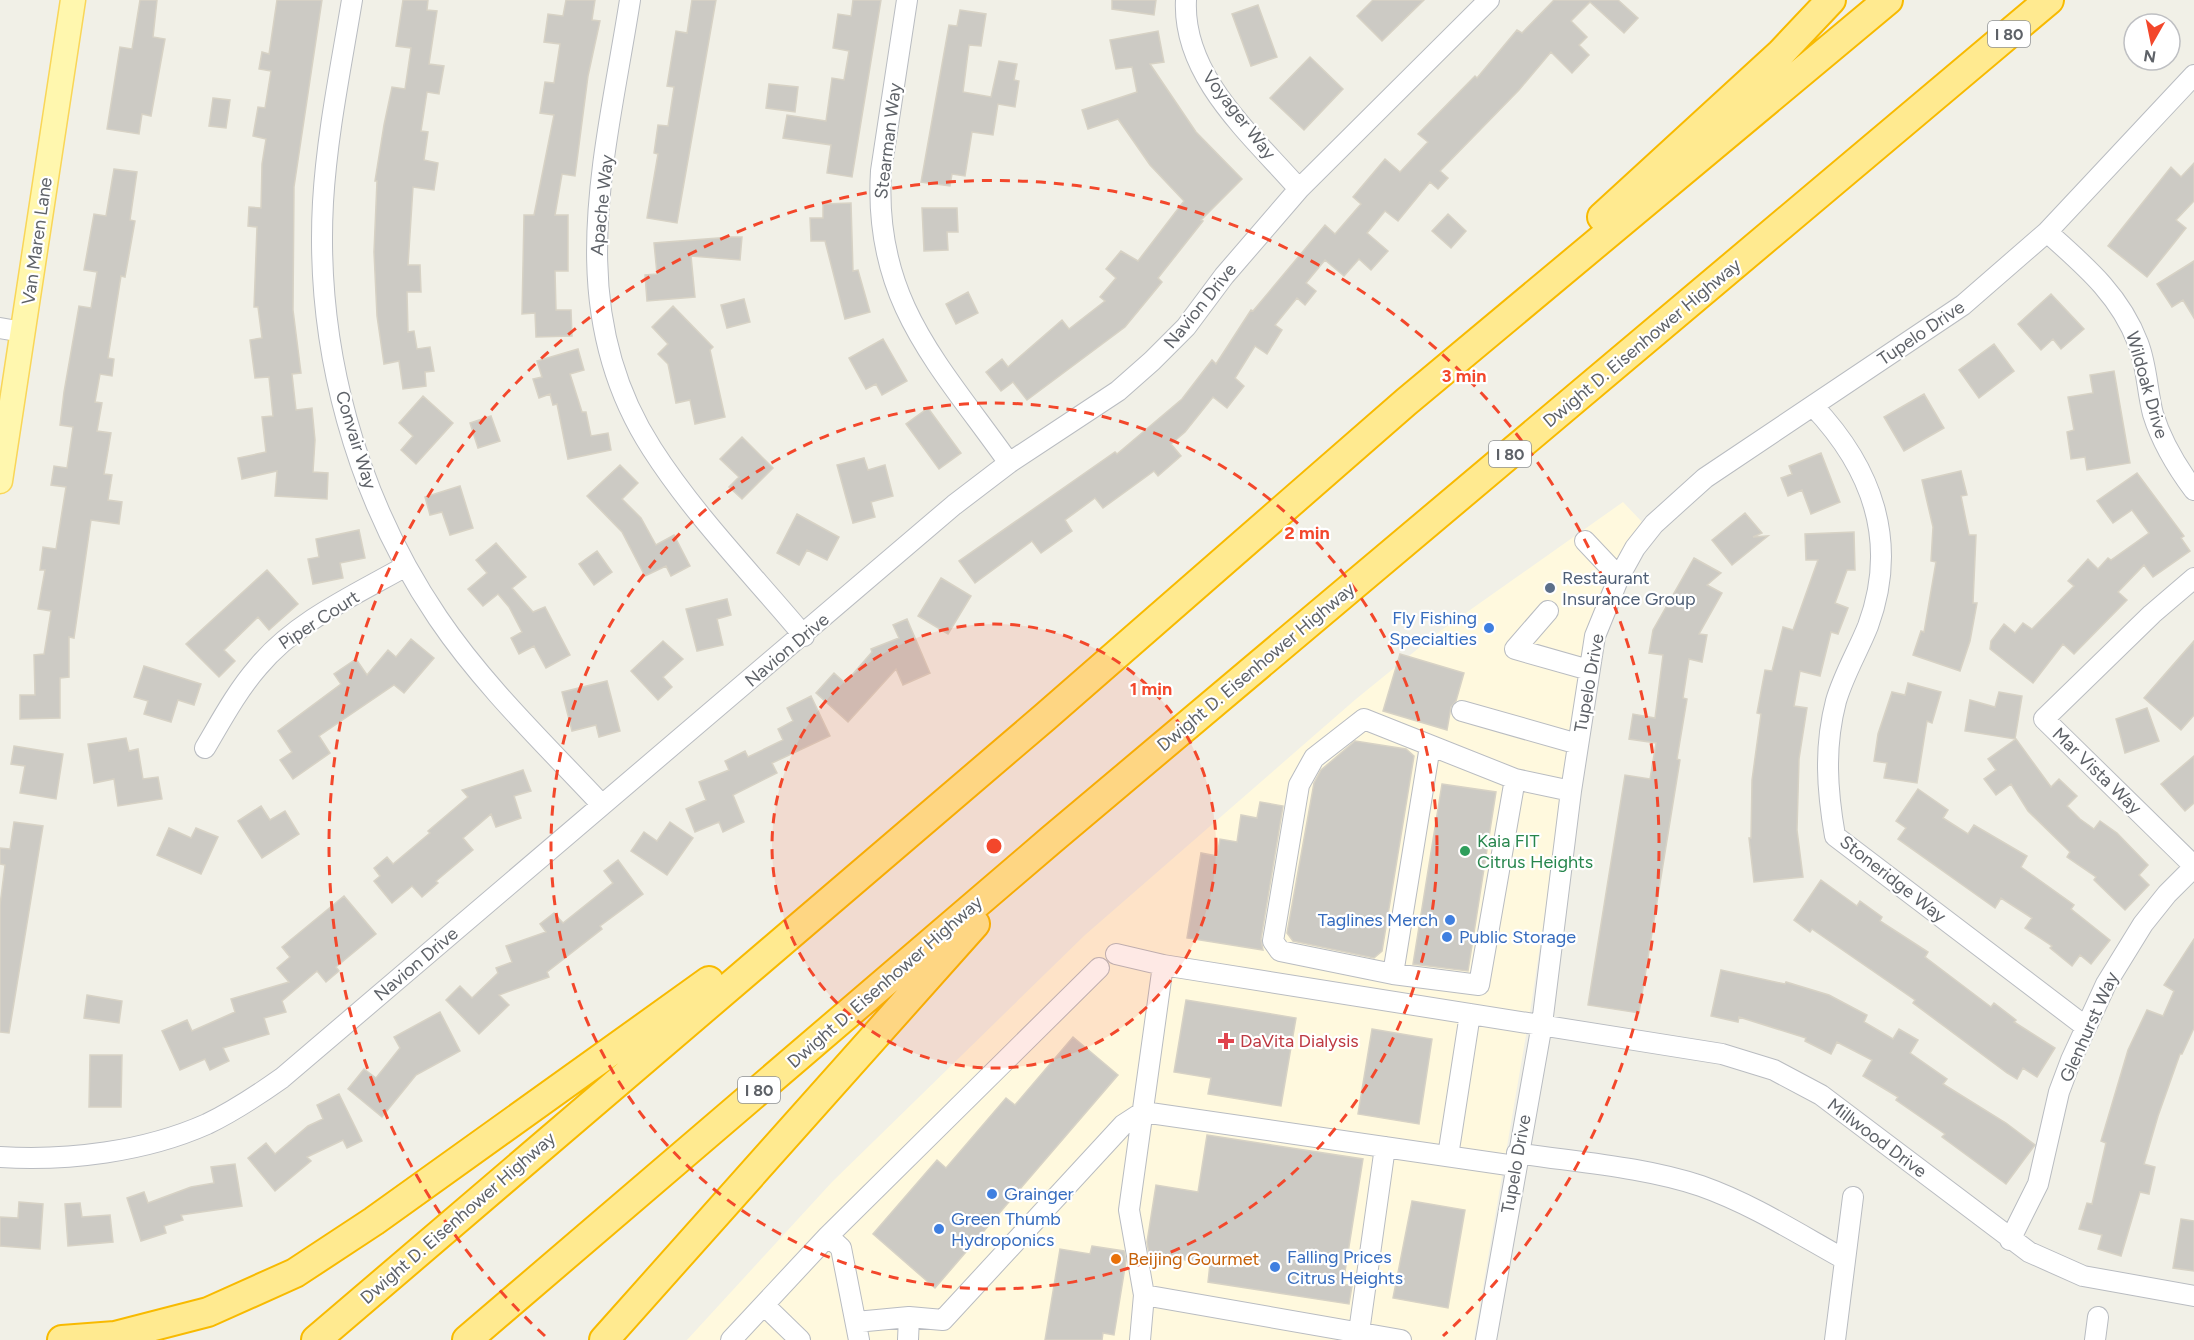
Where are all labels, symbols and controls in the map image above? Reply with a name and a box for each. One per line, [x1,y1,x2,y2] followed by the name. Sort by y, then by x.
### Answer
[2122,12,2182,72] north arrow
[1988,21,2030,47] road number: I 80
[2142,46,2157,67] text: N
[1198,66,1281,164] street label: Voyager Way
[870,81,906,200] street label: Stearman Way
[586,153,618,256] street label: Apache Way
[17,176,57,306] street label: Van Maren Lane
[1539,253,1746,432] street label: Dwight D. Eisenhower Highway
[1159,259,1241,353] street label: Navion Drive
[1873,296,1969,370] street label: Tupelo Drive
[2121,329,2173,441] street label: Wildoak Drive
[1442,365,1486,387] text: 3 min
[331,388,381,492] street label: Convair Way
[1489,441,1531,467] road number: I 80
[1284,522,1330,544] text: 2 min
[1562,567,1696,610] place label: Restaurant Insurance Group
[1153,577,1360,756] street label: Dwight D. Eisenhower Highway
[1543,581,1557,595] marker: Restaurant Insurance Group
[274,586,364,654] street label: Piper Court
[1389,607,1477,650] place label: Fly Fishing Specialties
[740,608,834,692] street label: Navion Drive
[1482,621,1496,635] marker: Fly Fishing Specialties
[1569,632,1609,734] street label: Tupelo Drive
[1130,678,1172,700] text: 1 min
[2048,723,2147,819] street label: Mar Vista Way
[1477,830,1593,873] place label: Kaia FIT Citrus Heights
[1835,831,1951,928] street label: Stoneridge Way
[984,836,1004,856] centre of rings
[1458,844,1472,858] marker: Kaia FIT Citrus Heights
[783,891,987,1073] street label: Dwight D. Eisenhower Highway
[1318,909,1438,931] place label: Taglines Merch
[1443,913,1457,927] marker: Taglines Merch
[369,922,463,1006] street label: Navion Drive
[1459,926,1576,948] place label: Public Storage
[1440,930,1454,944] marker: Public Storage
[2055,968,2123,1086] street label: Glenhurst Way
[1240,1030,1359,1052] place label: DaVita Dialysis
[1217,1032,1235,1050] marker: DaVita Dialysis
[738,1077,780,1103] road number: I 80
[1823,1093,1931,1183] street label: Millwood Drive
[1496,1113,1536,1215] street label: Tupelo Drive
[356,1127,560,1309] street label: Dwight D. Eisenhower Highway
[1004,1183,1074,1205] place label: Grainger
[985,1187,999,1201] marker: Grainger
[951,1208,1061,1251] place label: Green Thumb Hydroponics
[932,1222,946,1236] marker: Green Thumb Hydroponics
[1287,1246,1403,1289] place label: Falling Prices Citrus Heights
[1128,1248,1259,1270] place label: Beijing Gourmet
[1109,1252,1123,1266] marker: Beijing Gourmet
[1268,1260,1282,1274] marker: Falling Prices Citrus Heights

